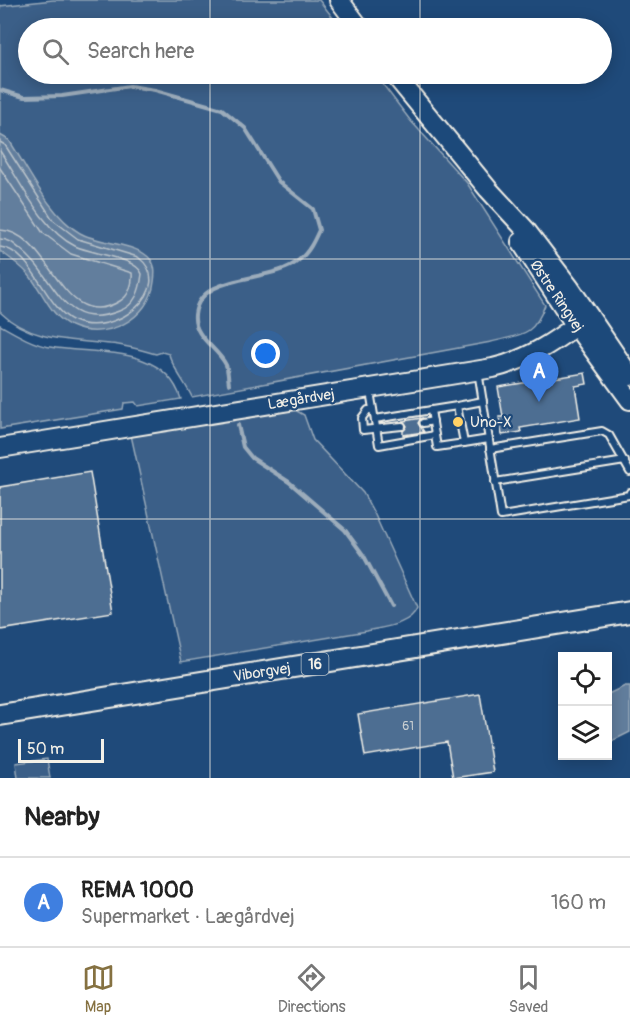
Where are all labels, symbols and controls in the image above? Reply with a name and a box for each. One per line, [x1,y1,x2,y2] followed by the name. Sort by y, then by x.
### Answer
[18,18,612,84] search box
[39,35,72,68] icon: search
[87,37,194,65] text: Search here
[526,257,588,336] street label: Østre Ringvej
[251,339,280,368] your location
[520,352,558,402] pin: A
[266,385,336,414] street label: Lægårdvej
[470,413,512,432] place label: Uno-X
[451,415,465,429] marker: Uno-X
[558,652,612,760] map controls
[558,652,612,706] button: locate
[302,653,328,675] road number: 16
[232,659,292,686] street label: Viborgvej
[558,706,612,760] button: layers
[402,719,414,734] house number: 61
[18,736,104,764] scale bar
[27,739,64,759] text: 50 m
[24,801,100,833] text: Nearby
[81,876,194,904] text: REMA 1000
[37,890,50,915] text: A
[551,890,606,915] text: 160 m
[81,904,295,929] text: Supermarket · Lægårdvej
[82,961,115,1017] tab: Map
[278,961,346,1017] tab: Directions
[509,961,548,1017] tab: Saved

